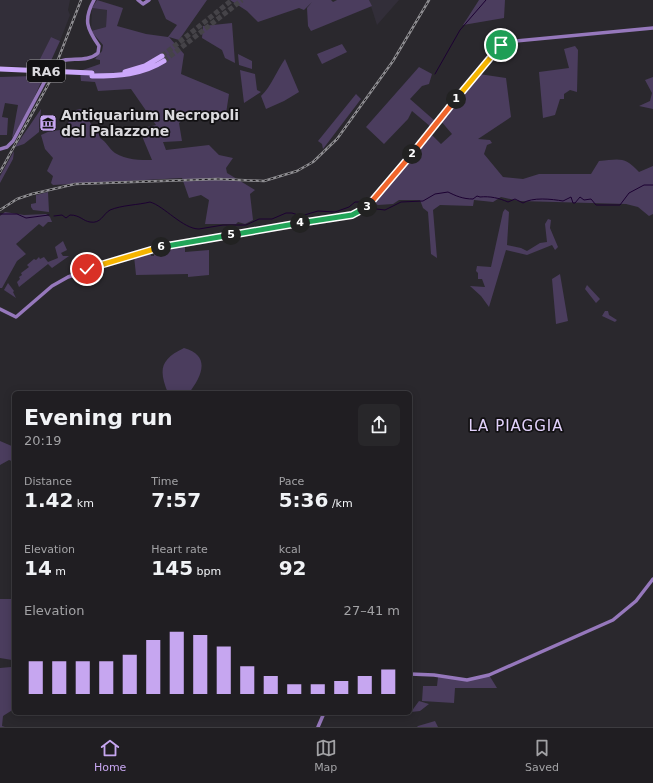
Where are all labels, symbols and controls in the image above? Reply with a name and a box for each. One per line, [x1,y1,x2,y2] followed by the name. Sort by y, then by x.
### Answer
[484,28,518,62] pin
[490,34,512,56] icon: arrive
[27,60,65,82] road number: RA6
[446,89,466,109] pin: 1
[452,92,460,105] text: 1
[61,107,239,139] place label: Antiquarium Necropoli del Palazzone
[38,113,58,133] museum icon: Antiquarium Necropoli del Palazzone
[402,144,422,164] pin: 2
[408,147,416,160] text: 2
[357,197,377,217] pin: 3
[363,200,371,213] text: 3
[290,213,310,233] pin: 4
[296,216,304,229] text: 4
[221,225,241,245] pin: 5
[227,228,235,241] text: 5
[151,237,171,257] pin: 6
[157,240,165,253] text: 6
[70,252,104,286] pin
[76,258,98,280] icon: check
[358,404,400,446] button: share
[24,405,173,430] text: Evening run
[468,417,564,435] district label: LA PIAGGIA
[24,433,61,448] text: 20:19
[24,475,72,488] text: Distance
[151,475,178,488] text: Time
[279,475,304,488] text: Pace
[24,488,73,512] text: 1.42
[151,488,201,512] text: 7:57
[279,488,328,512] text: 5:36
[73,497,94,510] text: km
[328,497,353,510] text: /km
[24,543,75,556] text: Elevation
[151,543,208,556] text: Heart rate
[279,543,301,556] text: kcal
[24,556,52,580] text: 14
[151,556,193,580] text: 145
[279,556,307,580] text: 92
[52,565,66,578] text: m
[193,565,221,578] text: bpm
[24,603,84,618] text: Elevation
[344,603,400,618] text: 27–41 m
[94,737,126,774] tab: Home
[314,737,337,774] tab: Map
[525,737,559,774] tab: Saved

